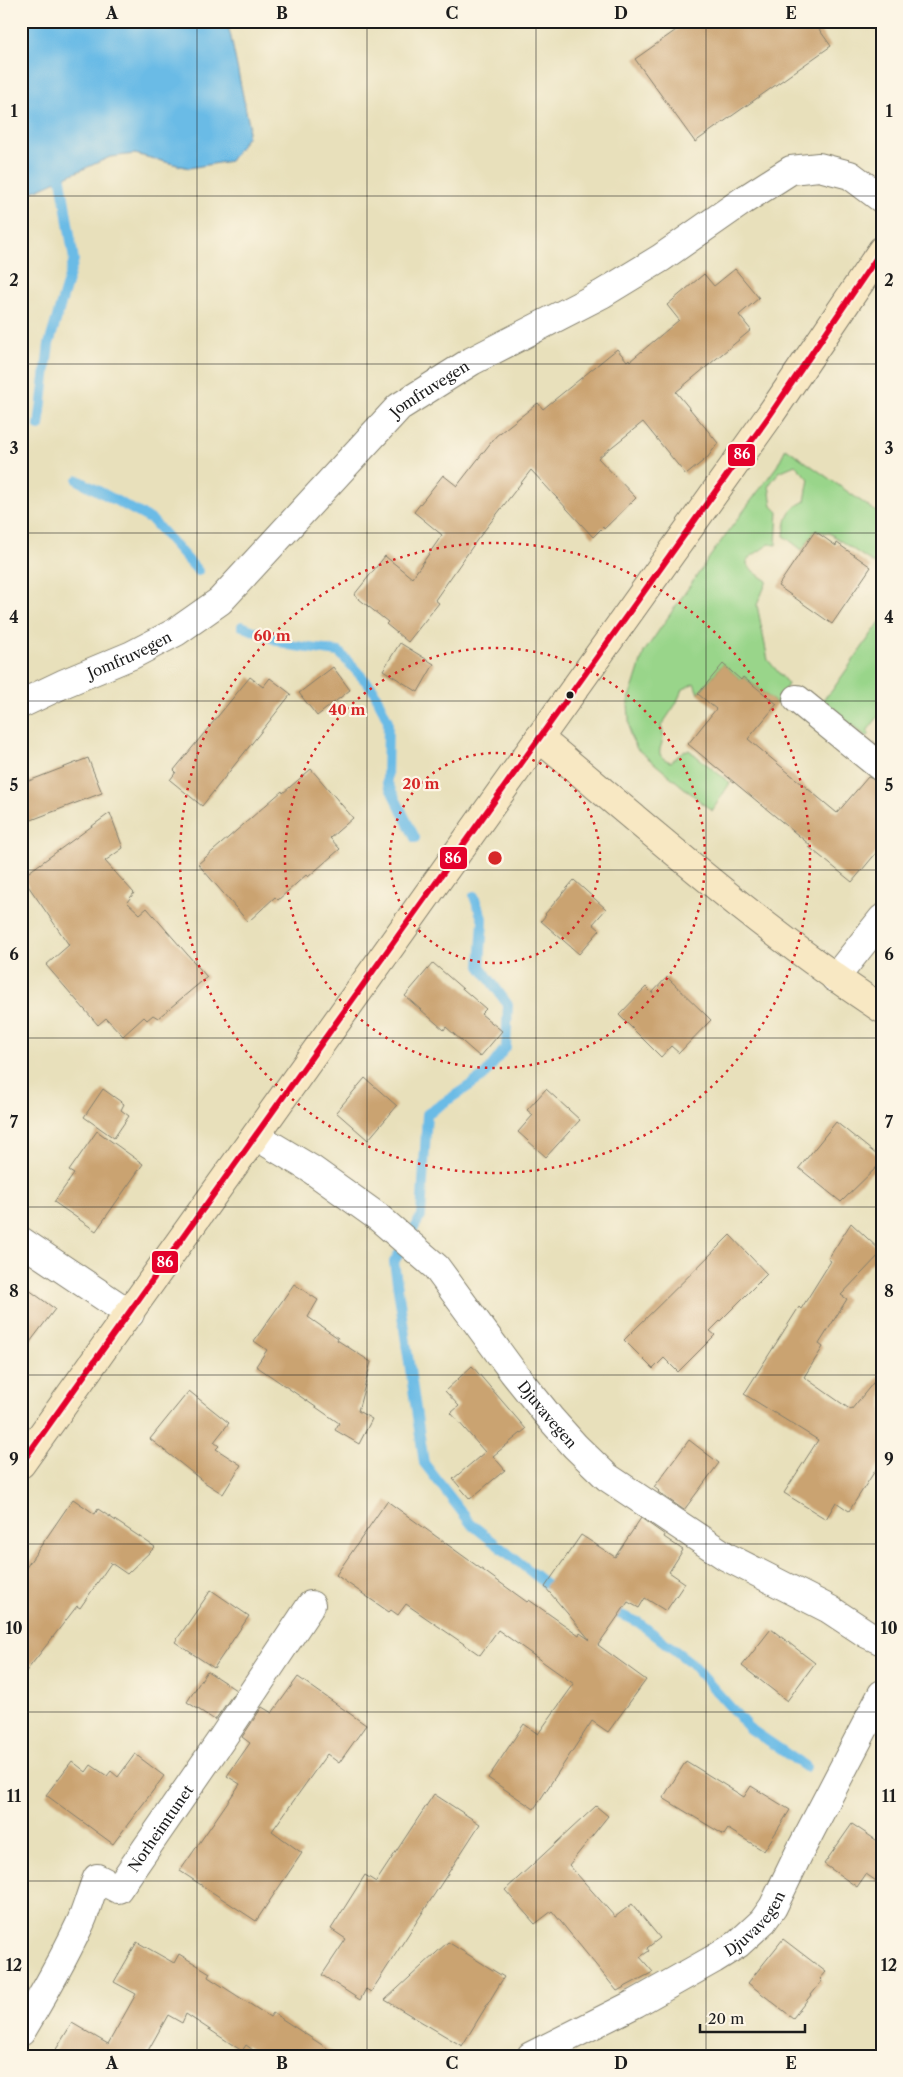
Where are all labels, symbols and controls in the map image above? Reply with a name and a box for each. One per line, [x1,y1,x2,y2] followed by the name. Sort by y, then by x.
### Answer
[105,3,119,23] text: A
[276,3,288,23] text: B
[446,3,458,23] text: C
[614,3,628,23] text: D
[785,3,797,23] text: E
[10,101,18,121] text: 1
[885,101,893,121] text: 1
[9,270,19,290] text: 2
[884,270,894,290] text: 2
[384,356,473,422] street label: Jomfruvegen
[9,438,19,458] text: 3
[884,438,894,458] text: 3
[727,443,756,467] line badge: 86
[734,445,750,463] text: 86
[9,607,19,627] text: 4
[884,607,894,627] text: 4
[82,626,175,683] street label: Jomfruvegen
[253,626,291,645] text: 60 m
[565,690,575,700] unlabelled marker
[328,700,366,719] text: 40 m
[402,774,440,793] text: 20 m
[10,775,19,795] text: 5
[885,775,894,795] text: 5
[439,846,468,870] line badge: 86
[445,849,461,867] text: 86
[486,849,504,867] centre of rings
[9,944,19,964] text: 6
[884,944,894,964] text: 6
[10,1112,19,1132] text: 7
[885,1112,894,1132] text: 7
[151,1250,179,1274] line badge: 86
[157,1253,173,1271] text: 86
[9,1281,19,1301] text: 8
[884,1281,894,1301] text: 8
[514,1376,582,1452] street label: Djuvavegen
[9,1449,19,1469] text: 9
[884,1449,894,1469] text: 9
[5,1618,23,1638] text: 10
[880,1618,898,1638] text: 10
[123,1780,197,1875] street label: Norheimtunet
[7,1786,22,1806] text: 11
[882,1786,897,1806] text: 11
[720,1887,789,1960] street label: Djuvavegen
[6,1955,22,1975] text: 12
[881,1955,897,1975] text: 12
[700,2002,806,2034] scale bar
[708,2009,744,2028] text: 20 m
[105,2053,119,2073] text: A
[276,2053,288,2073] text: B
[446,2053,458,2073] text: C
[614,2053,628,2073] text: D
[785,2053,797,2073] text: E

